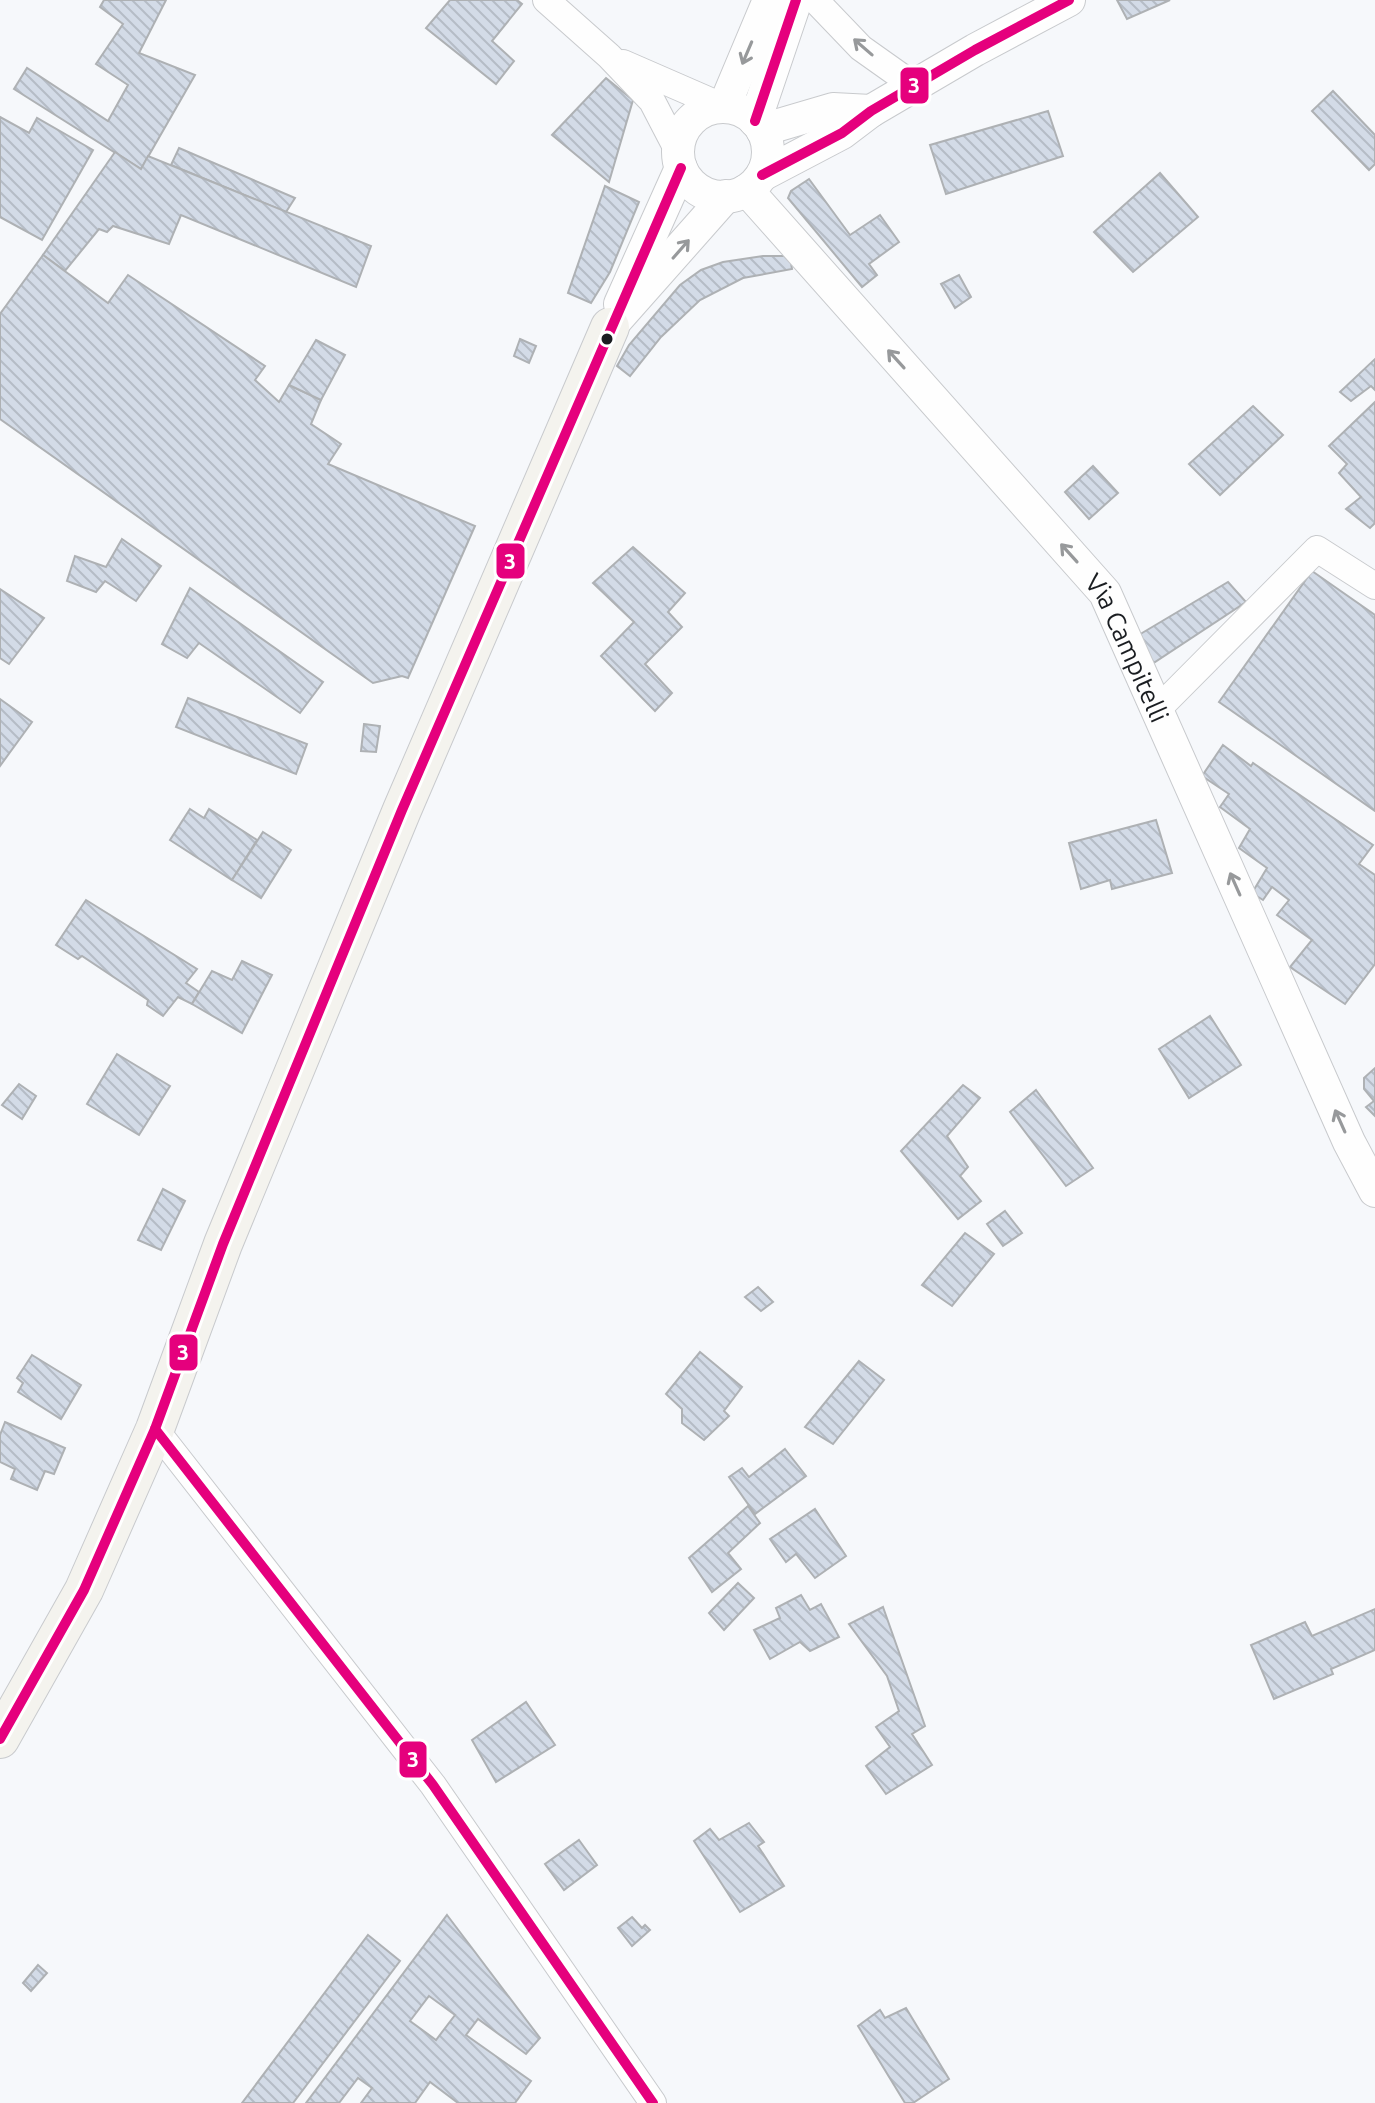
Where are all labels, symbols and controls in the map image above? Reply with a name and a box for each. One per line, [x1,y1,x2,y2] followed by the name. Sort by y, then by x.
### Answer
[853,38,873,56] one-way arrow
[738,40,753,65] one-way arrow
[899,66,930,105] line badge: 3
[908,72,920,97] text: 3
[672,239,690,259] one-way arrow
[599,331,615,347] unlabelled marker
[888,349,906,369] one-way arrow
[495,542,526,580] line badge: 3
[1061,543,1079,563] one-way arrow
[504,548,516,573] text: 3
[1080,567,1175,726] street label: Via Campitelli
[1226,872,1241,896] one-way arrow
[1332,1109,1347,1133] one-way arrow
[168,1333,199,1372] line badge: 3
[177,1339,189,1364] text: 3
[398,1740,428,1779] line badge: 3
[407,1746,419,1771] text: 3

